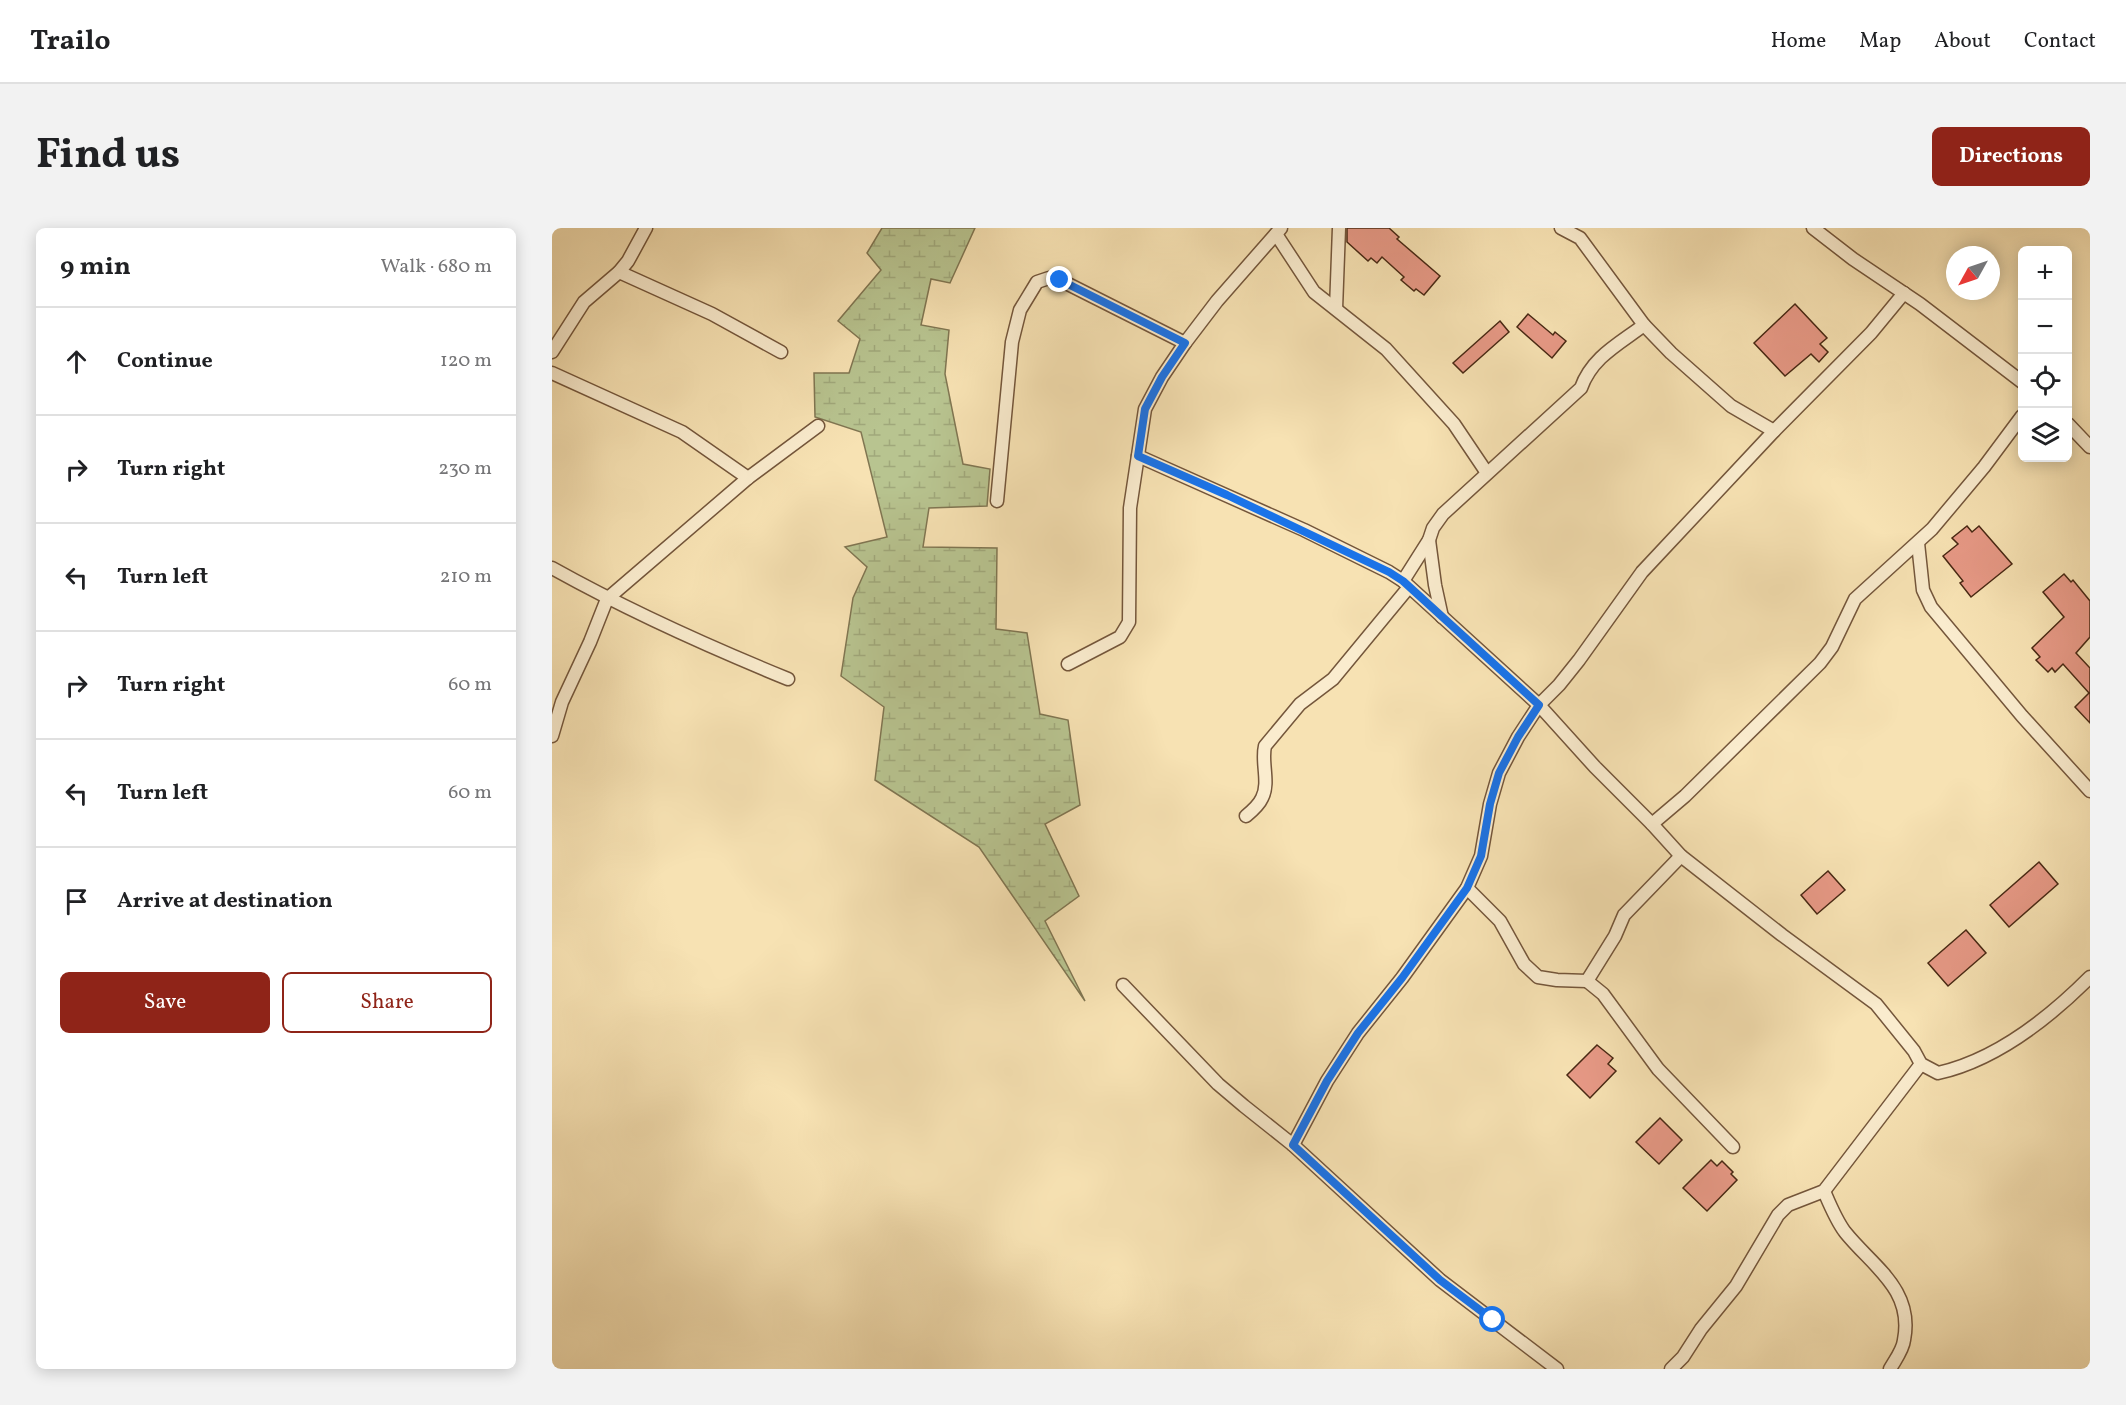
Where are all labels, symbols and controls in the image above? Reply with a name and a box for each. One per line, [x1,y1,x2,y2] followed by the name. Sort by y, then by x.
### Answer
[30,22,111,61] text: Trailo
[1771,27,1826,56] text: Home
[1859,27,1901,56] text: Map
[1934,27,1991,56] text: About
[2024,27,2096,56] text: Contact
[36,127,180,186] text: Find us
[1932,127,2090,186] button: Directions
[1946,246,2000,300] north arrow
[2018,246,2072,462] map controls
[2018,246,2072,300] button: +
[60,249,131,285] text: 9 min
[381,253,492,281] text: Walk · 680 m
[1046,266,1072,292] route end
[2018,300,2072,354] button: −
[60,345,93,378] icon: ahead
[117,346,213,377] text: Continue
[440,347,492,375] text: 120 m
[2018,354,2072,408] button: locate
[2018,408,2072,462] button: layers
[60,453,93,486] icon: right
[117,454,225,485] text: Turn right
[438,455,492,483] text: 230 m
[60,561,93,594] icon: left
[117,562,208,593] text: Turn left
[440,563,492,591] text: 210 m
[60,669,93,702] icon: right
[117,670,225,701] text: Turn right
[448,671,492,699] text: 60 m
[60,777,93,810] icon: left
[117,778,208,809] text: Turn left
[448,779,492,807] text: 60 m
[60,885,93,918] icon: arrive
[117,886,333,917] text: Arrive at destination
[60,972,270,1033] button: Save
[282,972,492,1033] button: Share
[1479,1306,1505,1332] route start

